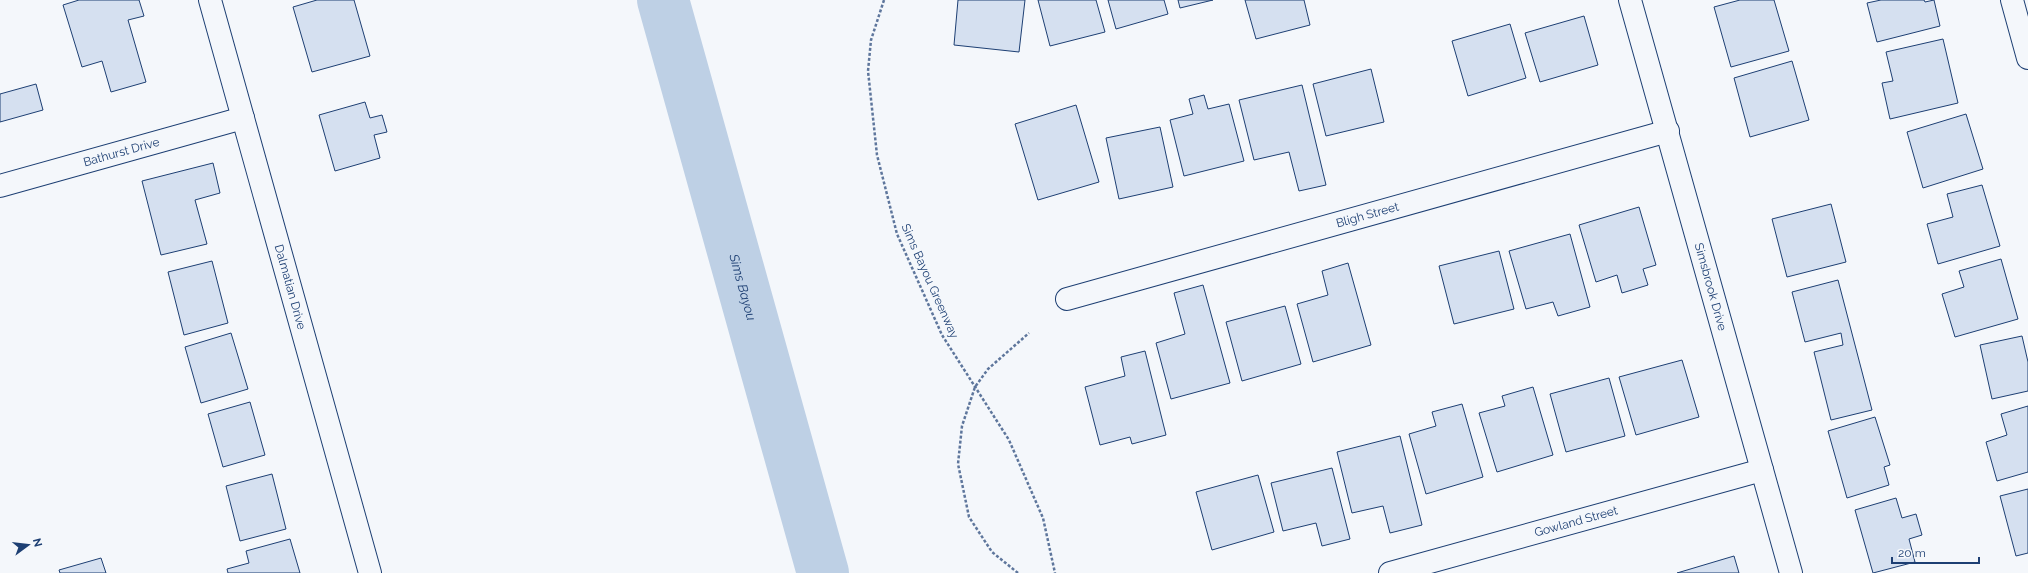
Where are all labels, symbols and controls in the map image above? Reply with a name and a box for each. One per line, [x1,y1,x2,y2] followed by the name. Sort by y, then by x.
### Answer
[82,135,161,169] street label: Bathurst Drive
[1334,200,1401,230] street label: Bligh Street
[898,222,962,341] street label: Sims Bayou Greenway
[1692,241,1730,332] street label: Simsbrook Drive
[272,243,309,331] street label: Dalmatian Drive
[726,251,760,322] water label: Sims Bayou
[1533,503,1619,540] street label: Gowland Street
[8,525,48,565] north arrow
[30,537,45,548] text: N
[1892,539,1979,565] scale bar
[1898,546,1926,560] text: 20 m

